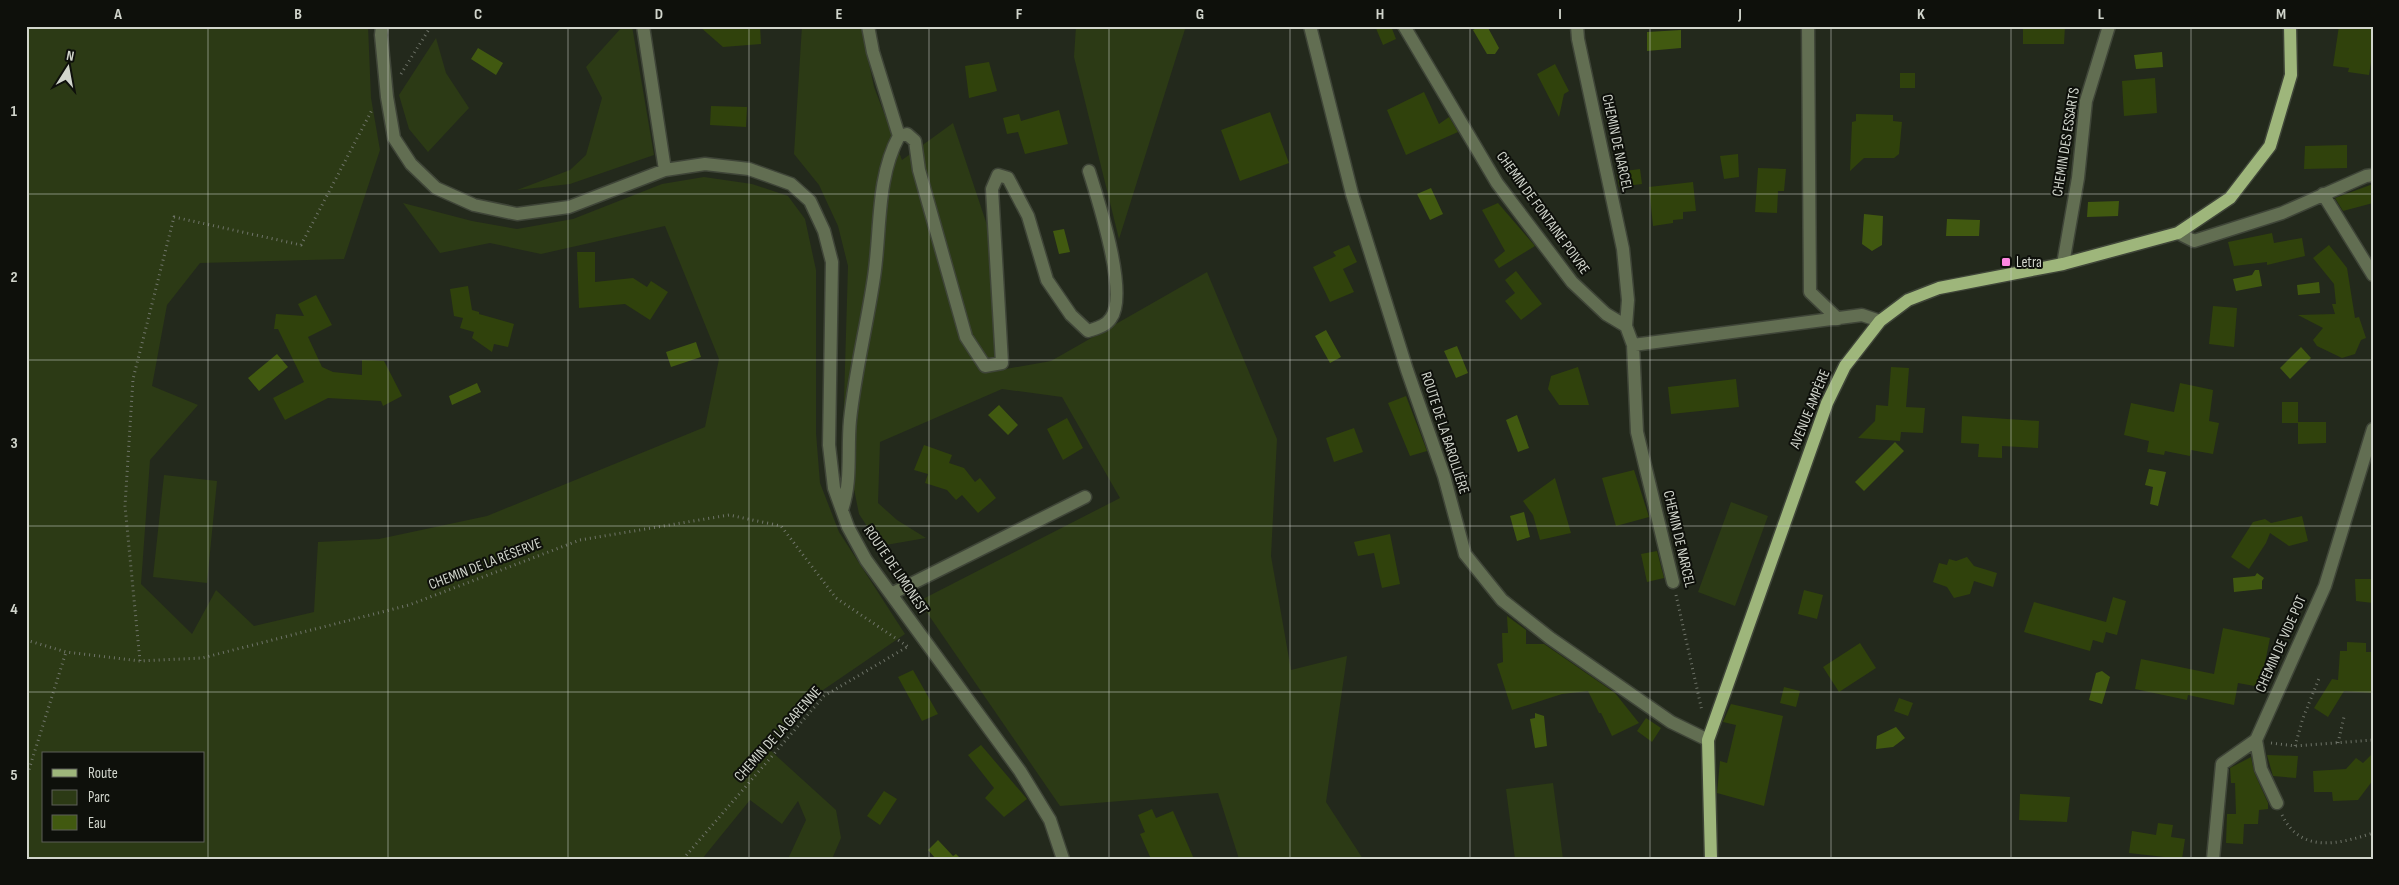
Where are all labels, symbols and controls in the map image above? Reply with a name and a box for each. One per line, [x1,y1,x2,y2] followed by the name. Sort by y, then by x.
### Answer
[113,5,122,24] text: A
[294,5,302,24] text: B
[474,5,482,24] text: C
[655,5,663,24] text: D
[836,5,843,24] text: E
[1016,5,1023,24] text: F
[1196,5,1204,24] text: G
[1376,5,1384,24] text: H
[1558,5,1562,24] text: I
[1737,5,1742,24] text: J
[1917,5,1925,24] text: K
[2098,5,2105,24] text: L
[2276,5,2286,24] text: M
[42,42,92,92] north arrow
[65,47,76,65] text: N
[2048,86,2084,198] street label: CHEMIN DES ESSARTS
[1597,93,1637,194] street label: CHEMIN DE NARCEL
[11,102,18,121] text: 1
[1492,148,1594,278] street label: CHEMIN DE FONTAINE POIVRE
[2016,253,2042,272] place label: Letra
[2000,256,2012,268] marker: Letra
[10,268,18,287] text: 2
[1785,367,1834,452] street label: AVENUE AMPÈRE
[1416,369,1474,497] street label: ROUTE DE LA BAROLLIÈRE
[10,434,18,453] text: 3
[1659,489,1699,590] street label: CHEMIN DE NARCEL
[859,522,933,618] street label: ROUTE DE LIMONEST
[426,534,544,594] street label: CHEMIN DE LA RÉSERVE
[2251,593,2311,695] street label: CHEMIN DE VIDE POT
[10,600,18,619] text: 4
[730,682,826,786] street label: CHEMIN DE LA GARENNE
[42,752,205,842] legend
[88,764,118,783] text: Route
[10,766,18,785] text: 5
[88,788,110,807] text: Parc
[88,814,106,833] text: Eau

